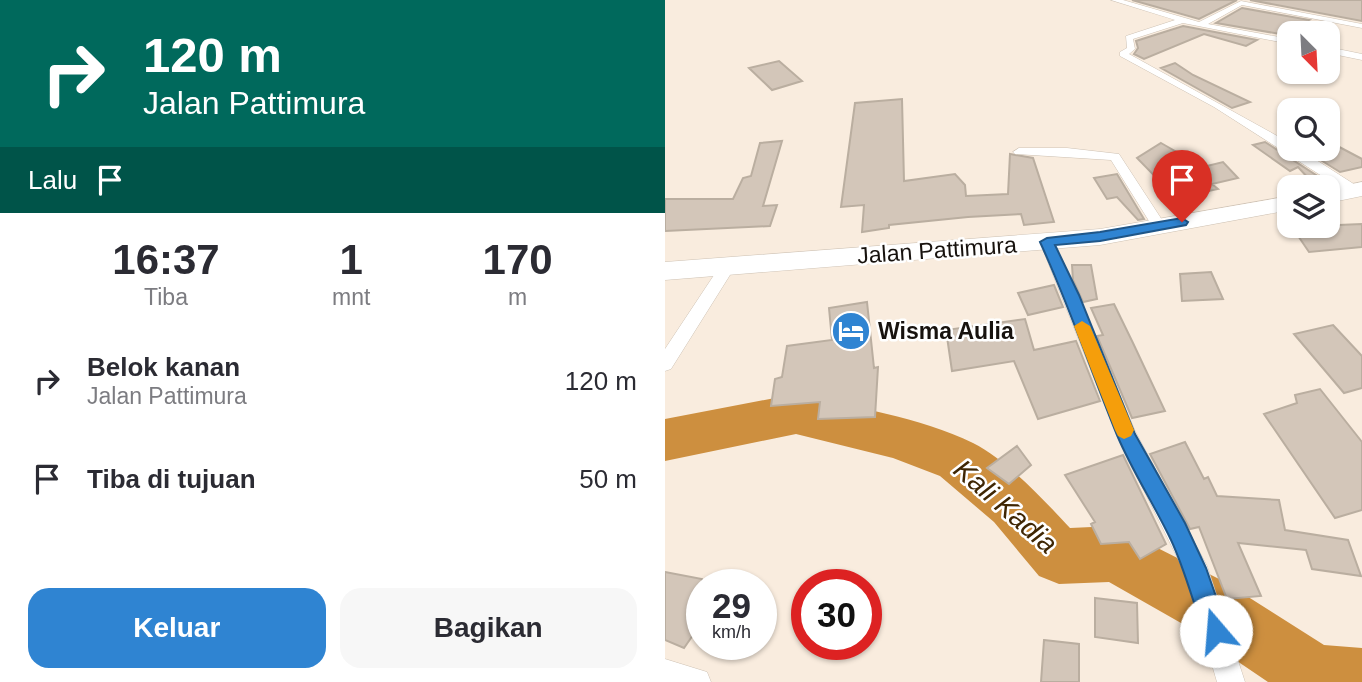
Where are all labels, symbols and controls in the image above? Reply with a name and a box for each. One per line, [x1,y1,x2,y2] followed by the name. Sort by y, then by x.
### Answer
[1277,21,1341,84] north arrow
[1277,21,1340,238] map controls
[28,28,119,119] icon: right
[143,28,282,82] text: 120 m
[143,85,365,121] text: Jalan Pattimura
[1277,98,1340,161] button: search
[1152,150,1212,222] pin
[91,161,129,199] icon: arrive
[1163,161,1201,199] icon: arrive
[28,165,77,195] text: Lalu
[1277,175,1340,238] button: layers
[856,231,1018,269] street label: Jalan Pattimura
[112,236,220,283] text: 16:37
[339,236,363,283] text: 1
[483,236,553,283] text: 170
[144,284,188,310] text: Tiba
[332,284,370,310] text: mnt
[508,284,527,310] text: m
[830,310,872,352] hotel icon: Wisma Aulia
[878,318,1014,344] place label: Wisma Aulia
[87,352,240,382] text: Belok kanan
[28,362,66,400] icon: right
[565,366,637,396] text: 120 m
[87,383,247,409] text: Jalan Pattimura
[948,453,1063,559] water label: Kali Kadia
[28,460,66,498] icon: arrive
[87,464,256,494] text: Tiba di tujuan
[579,464,637,494] text: 50 m
[791,569,882,660] speed limit sign: 30
[712,586,751,625] text: 29
[28,588,326,668] button: Keluar
[340,588,637,668] button: Bagikan
[1179,594,1253,668] position arrow
[712,622,751,642] text: km/h

